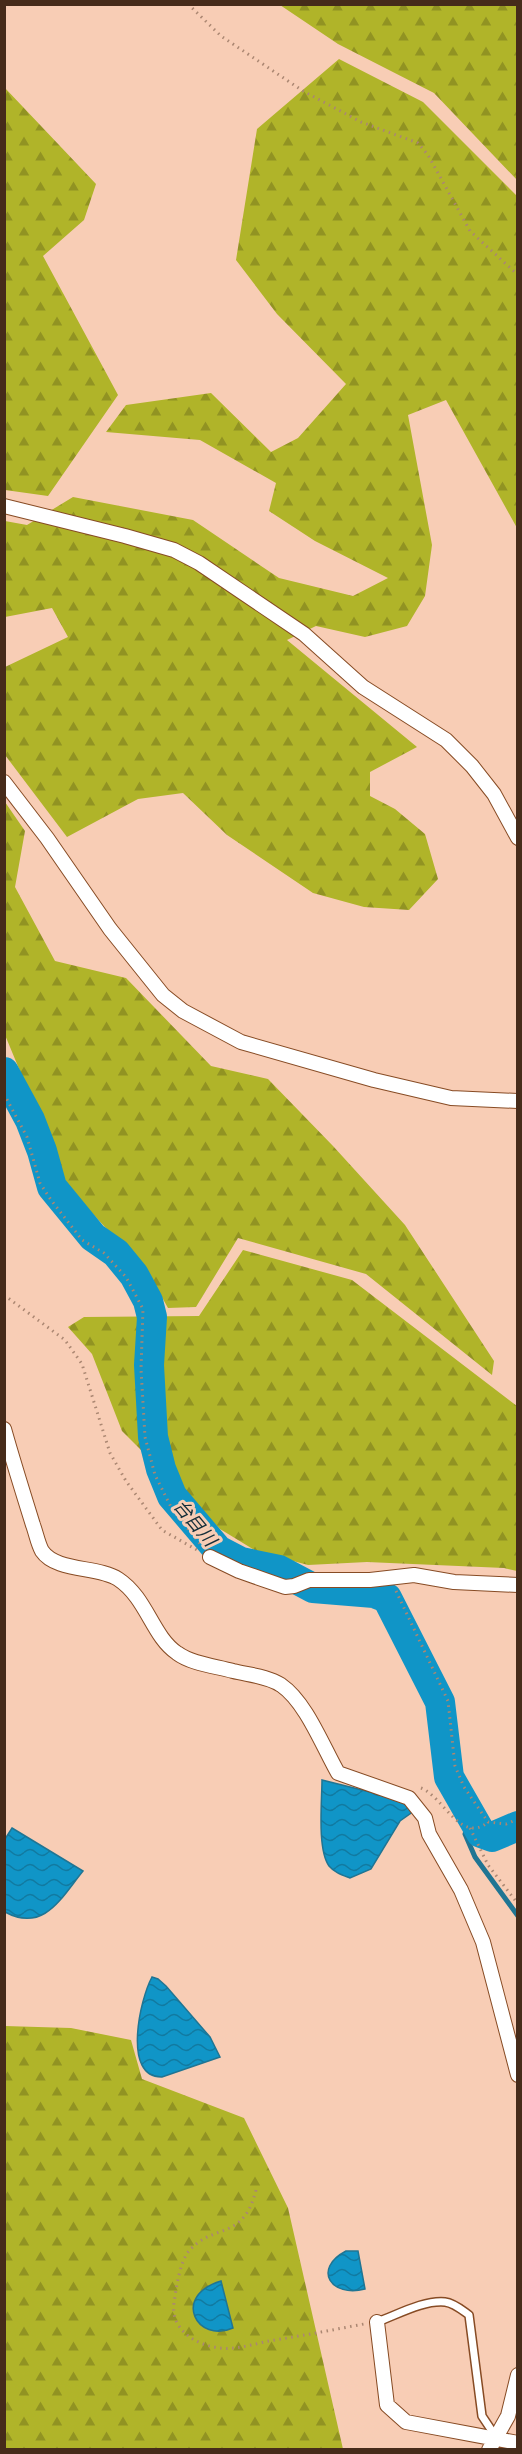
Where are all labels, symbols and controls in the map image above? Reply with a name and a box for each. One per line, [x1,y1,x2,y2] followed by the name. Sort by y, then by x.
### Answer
[170,1495,223,1552] water label: 台目川

